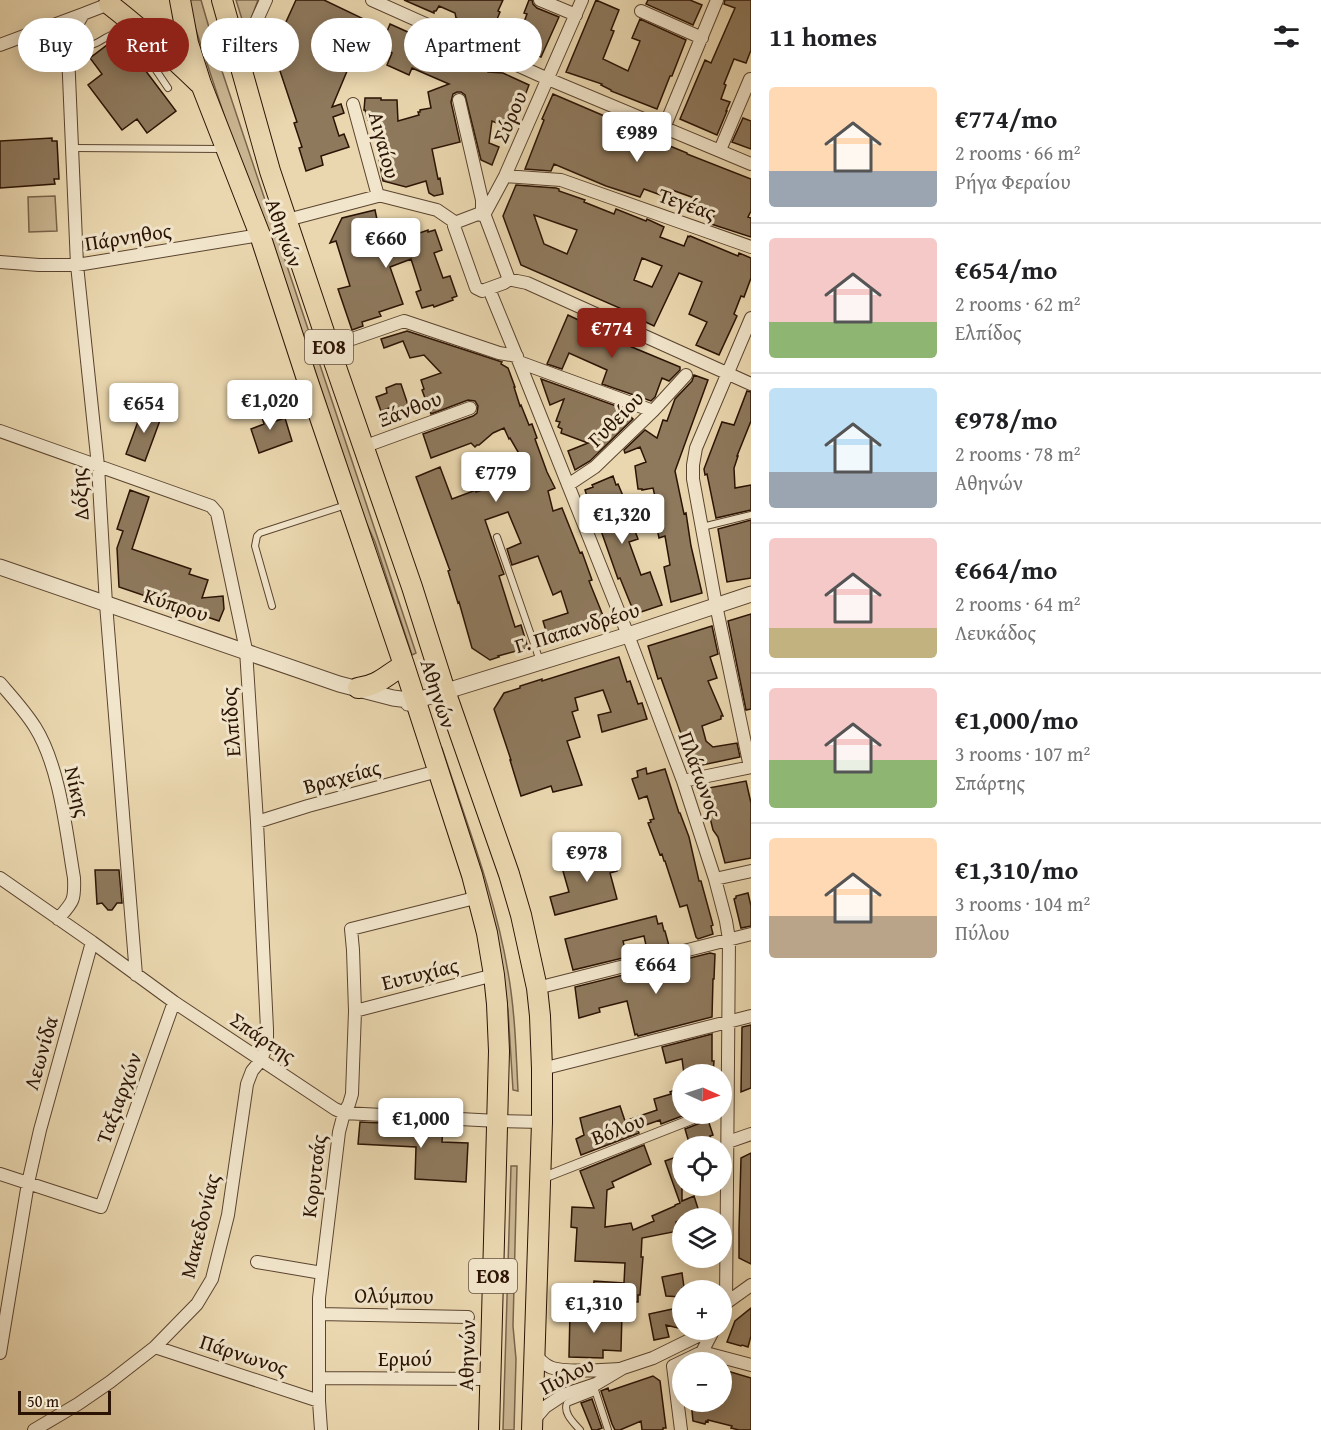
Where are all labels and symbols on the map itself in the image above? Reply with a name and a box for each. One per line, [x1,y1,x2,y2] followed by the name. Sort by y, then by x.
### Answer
[484,86,535,148] street label: Σύρου
[361,108,408,182] street label: Αιγαίου
[601,112,673,163] pin: €989
[654,179,720,228] street label: Τεγέας
[258,194,311,272] street label: Αθηνών
[82,214,174,259] street label: Πάρνηθος
[350,218,422,269] pin: €660
[576,308,648,359] pin: €774
[305,330,353,364] road number: ΕΟ8
[221,380,319,431] pin: €1,020
[374,382,446,435] street label: Ξάνθου
[108,383,180,434] pin: €654
[580,383,651,454] street label: Γυθείου
[460,452,532,503] pin: €779
[62,467,97,521] street label: Δόξης
[573,494,671,545] pin: €1,320
[140,580,212,630] street label: Κύπρου
[511,594,643,661] street label: Γ. Παπανδρέου
[413,655,464,733] street label: Αθηνών
[213,686,248,758] street label: Ελπίδος
[670,727,731,823] street label: Πλάτωνος
[300,751,384,802] street label: Βραχείας
[57,763,98,821] street label: Νίκης
[551,832,623,883] pin: €978
[620,944,692,995] pin: €664
[378,949,462,998] street label: Ευτυχίας
[224,1004,302,1071] street label: Σπάρτης
[15,1012,66,1094] street label: Λεωνίδα
[88,1048,149,1148] street label: Ταξιαρχών
[672,1064,732,1124] north arrow
[372,1098,470,1149] pin: €1,000
[586,1104,649,1153] street label: Βόλου
[293,1132,334,1219] street label: Κορυτσάς
[172,1170,227,1281] street label: Μακεδονίας
[469,1259,517,1293] road number: ΕΟ8
[354,1279,434,1312] street label: Ολύμπου
[545,1283,643,1334] pin: €1,310
[450,1319,483,1391] street label: Αθηνών
[196,1326,292,1383] street label: Πάρνωνος
[378,1343,432,1374] street label: Ερμού
[534,1349,599,1402] street label: Πύλου
[18,1388,111,1416] scale bar

